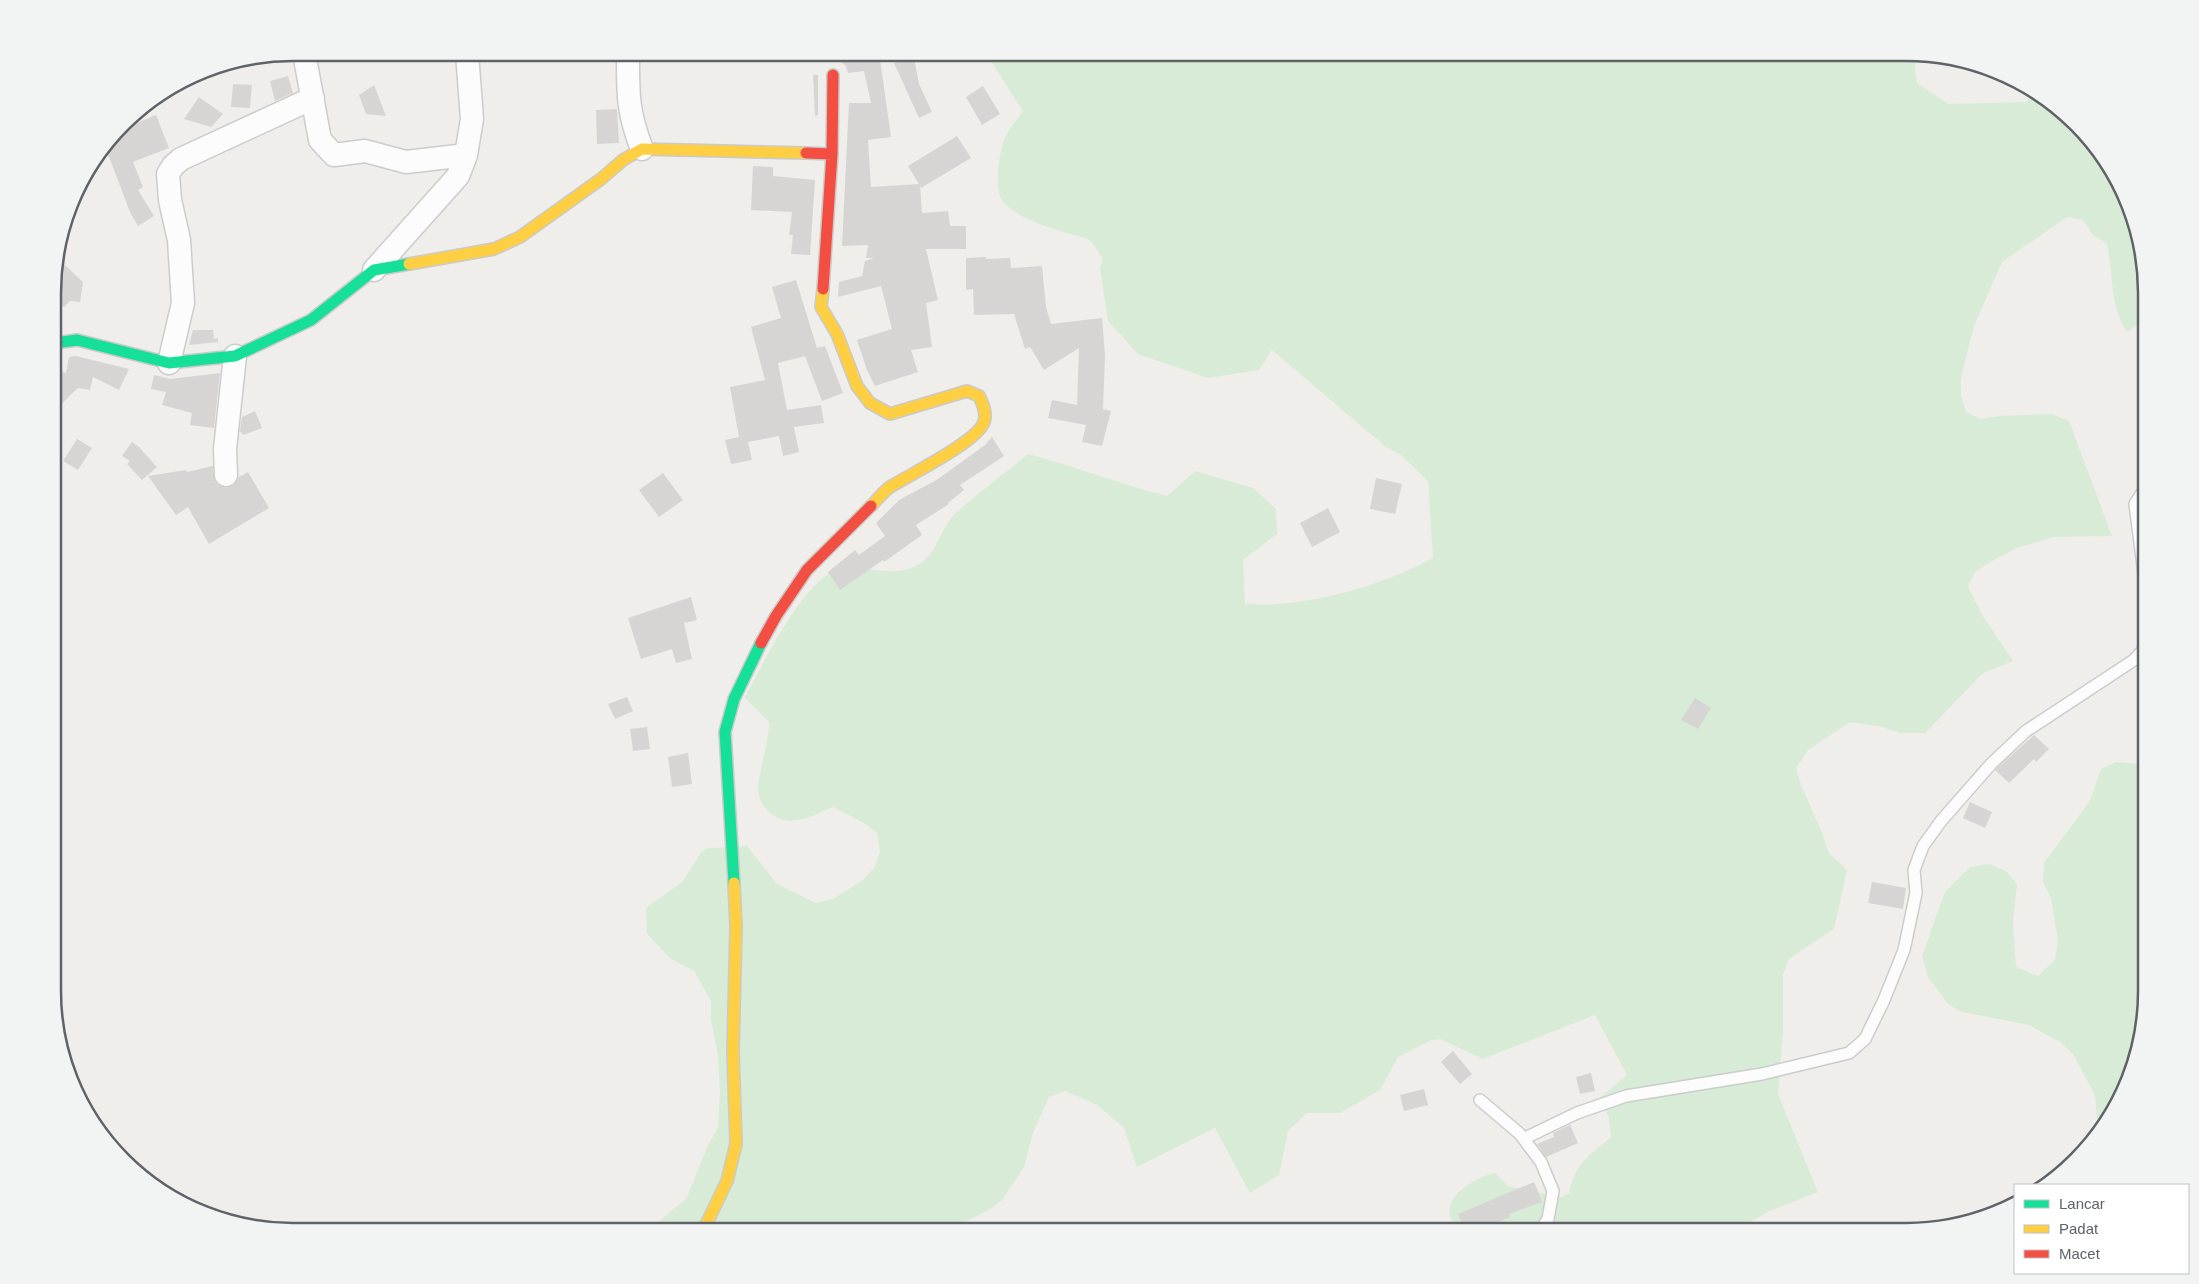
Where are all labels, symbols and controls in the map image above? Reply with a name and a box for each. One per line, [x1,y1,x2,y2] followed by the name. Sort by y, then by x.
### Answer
[2014,1184,2189,1274] legend
[2059,1195,2105,1212] text: Lancar
[2059,1220,2099,1237] text: Padat
[2059,1245,2101,1262] text: Macet

